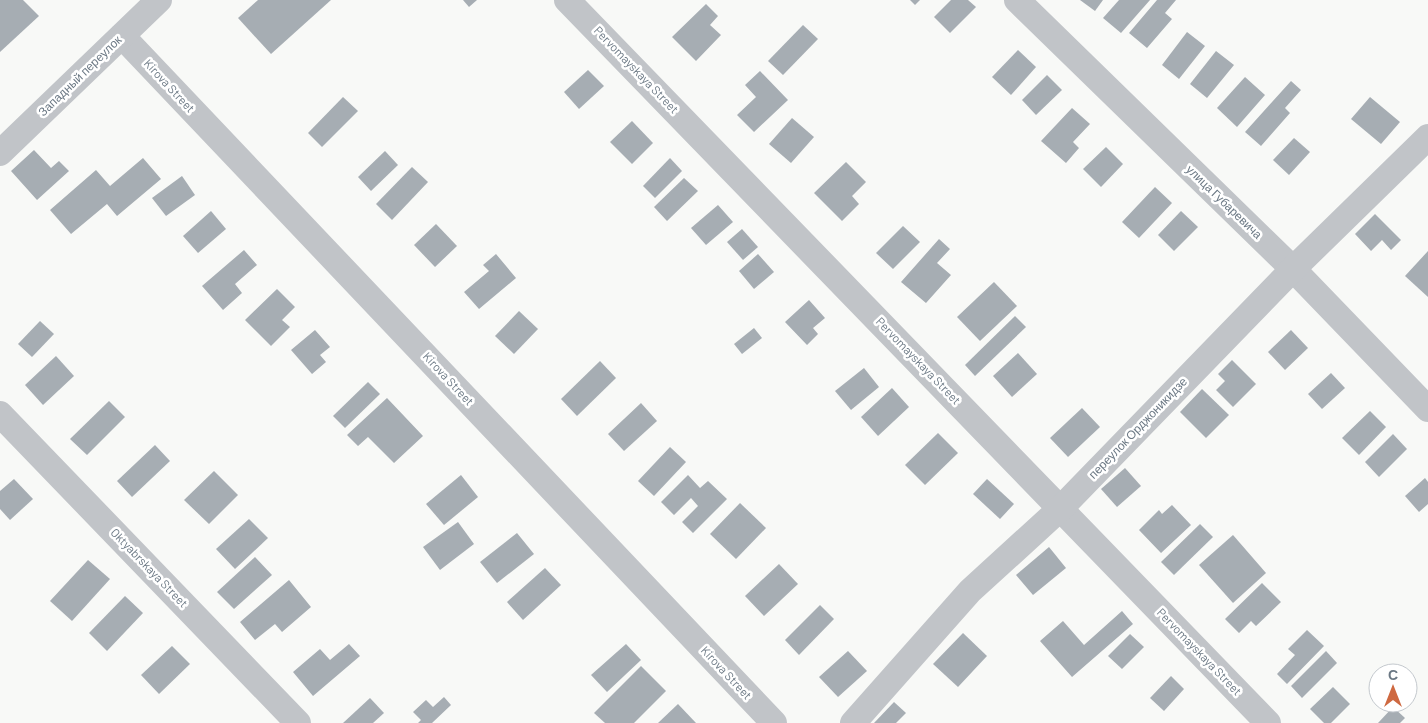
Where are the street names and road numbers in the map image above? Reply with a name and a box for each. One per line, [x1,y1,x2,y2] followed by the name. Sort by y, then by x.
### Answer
[592,23,682,116] street label: Pervomayskaya Street
[35,32,125,119] street label: Западный переулок
[141,56,198,115] street label: Kirova Street
[1183,162,1266,242] street label: улица Губаревича
[874,314,964,407] street label: Pervomayskaya Street
[420,349,477,408] street label: Kirova Street
[1085,374,1190,482] street label: переулок Орджоникидзе
[108,525,191,610] street label: Oktyabrskaya Street
[1155,605,1245,698] street label: Pervomayskaya Street
[698,643,755,702] street label: Kirova Street

